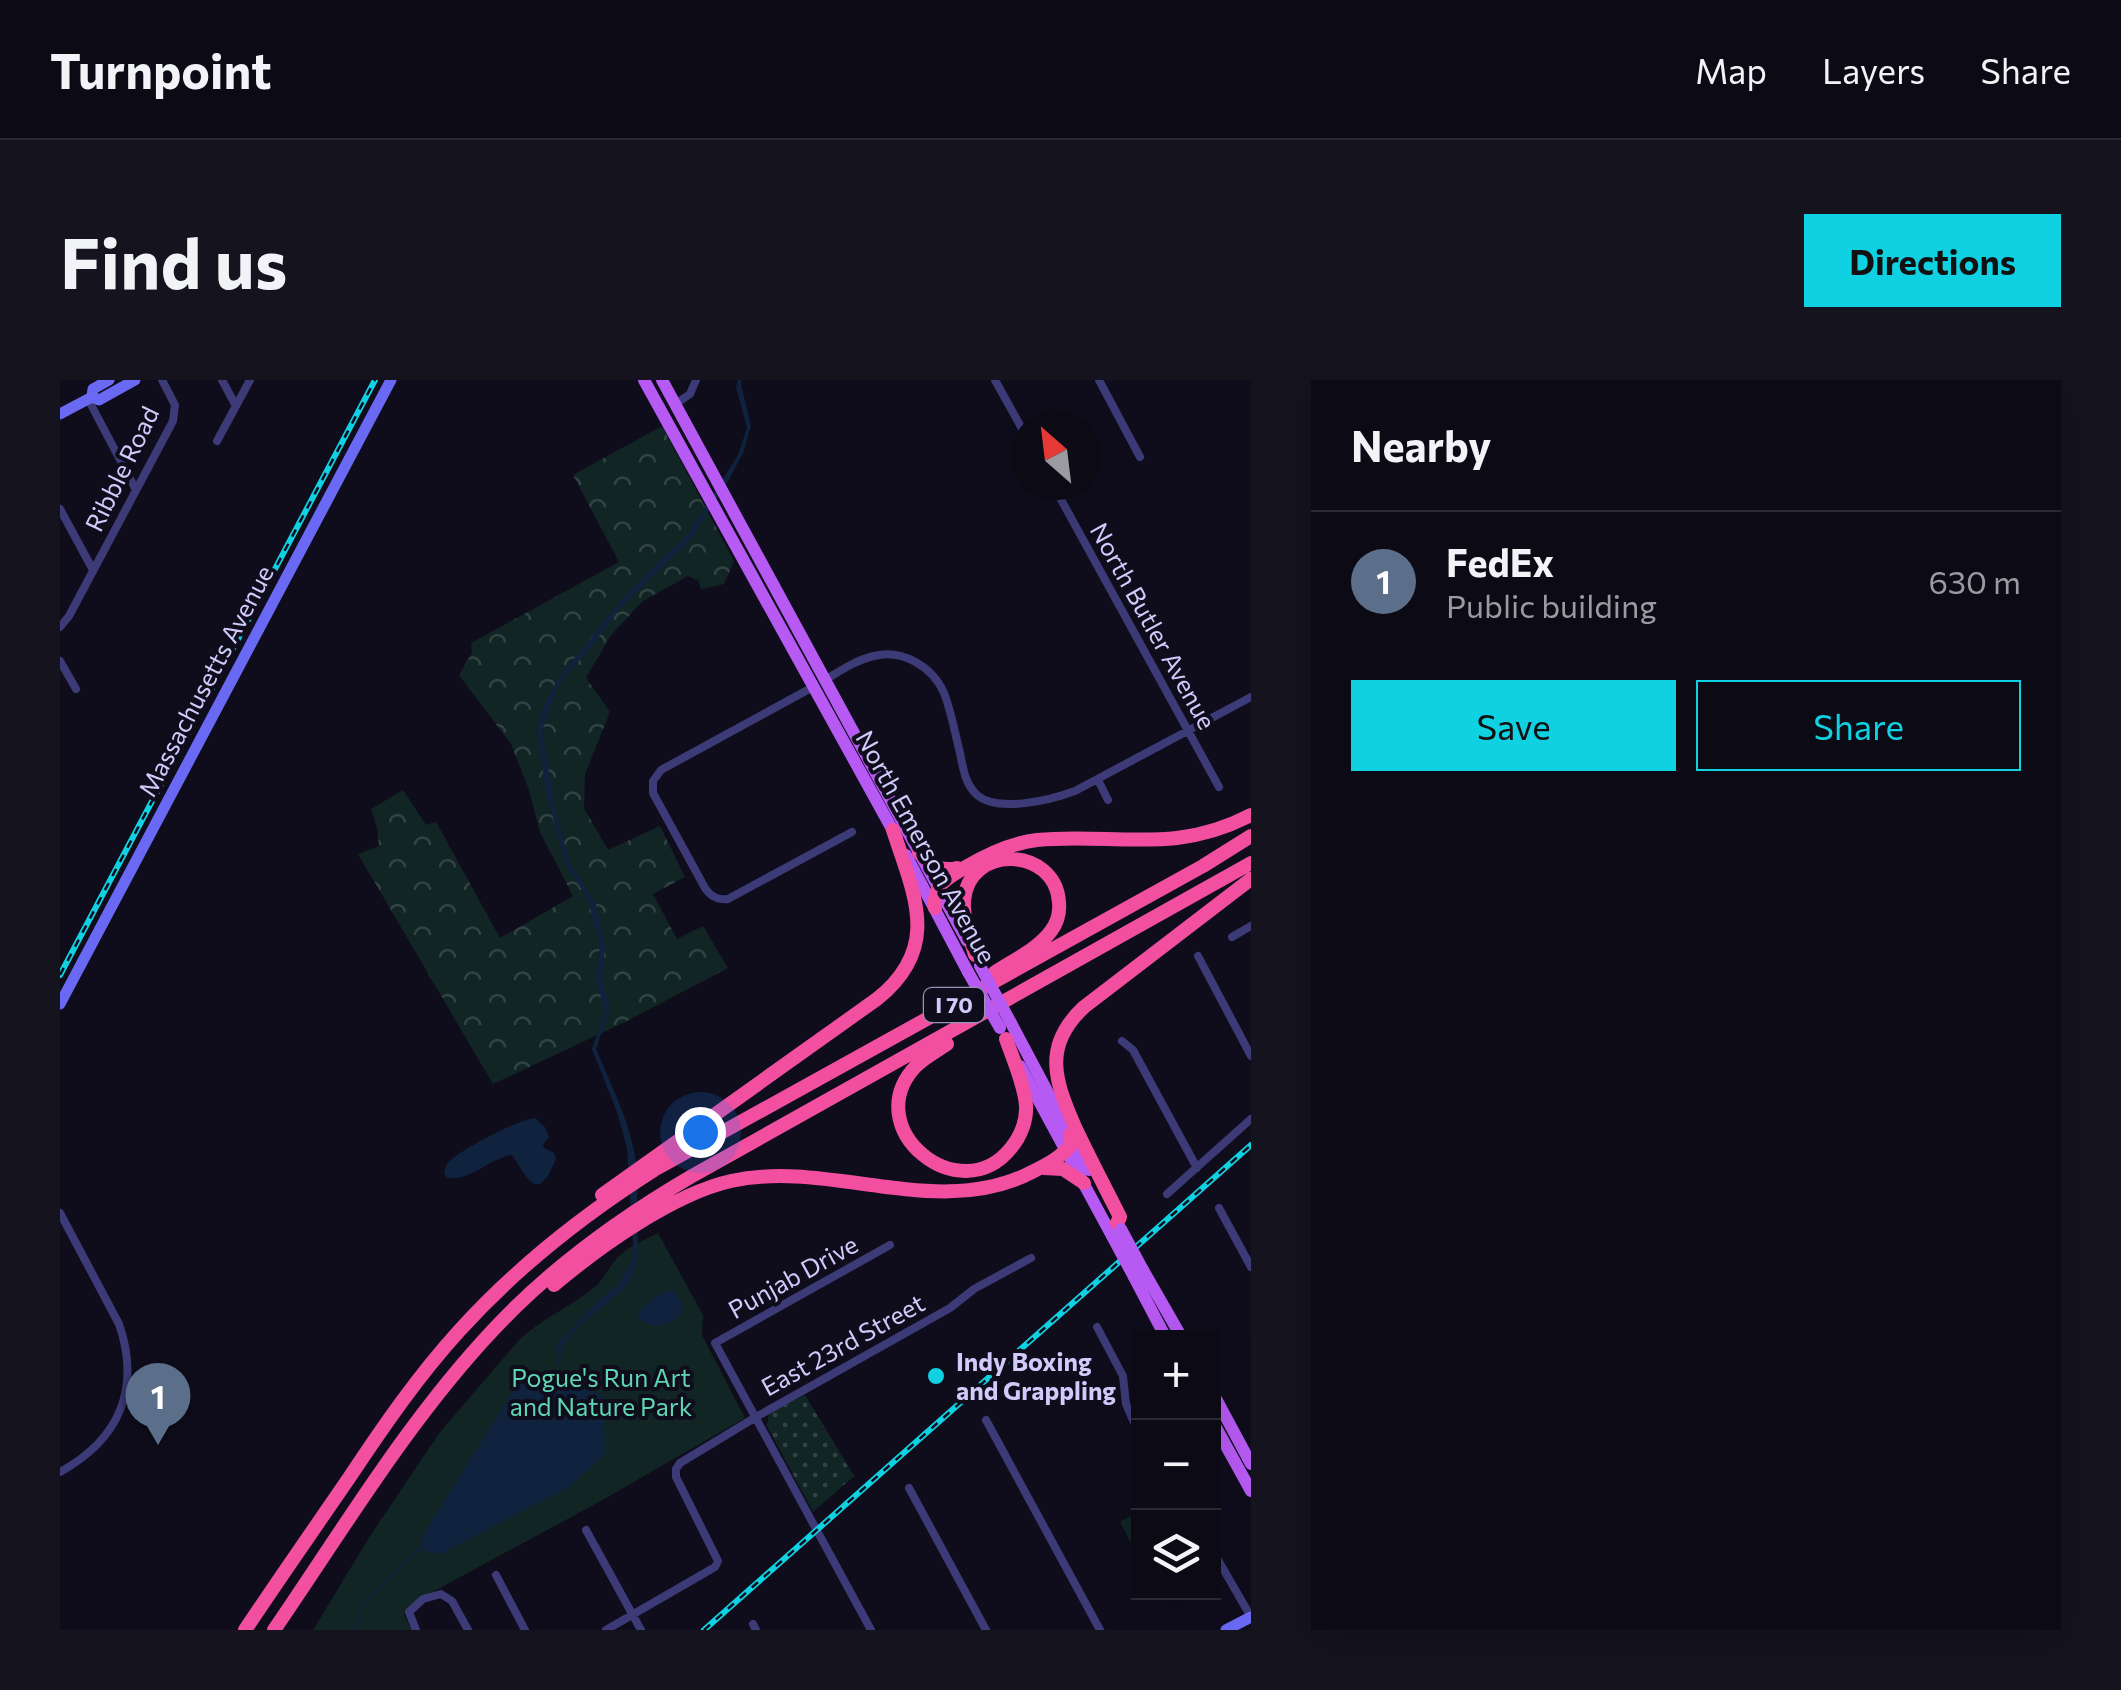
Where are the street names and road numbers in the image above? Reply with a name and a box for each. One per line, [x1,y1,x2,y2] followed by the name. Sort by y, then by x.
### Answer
[78,401,164,536] street label: Ribble Road
[1085,517,1223,734] street label: North Butler Avenue
[131,560,279,801] street label: Massachusetts Avenue
[850,725,1003,968] street label: North Emerson Avenue
[924,988,984,1022] road number: I 70
[723,1228,863,1324] street label: Punjab Drive
[756,1287,929,1401] street label: East 23rd Street

